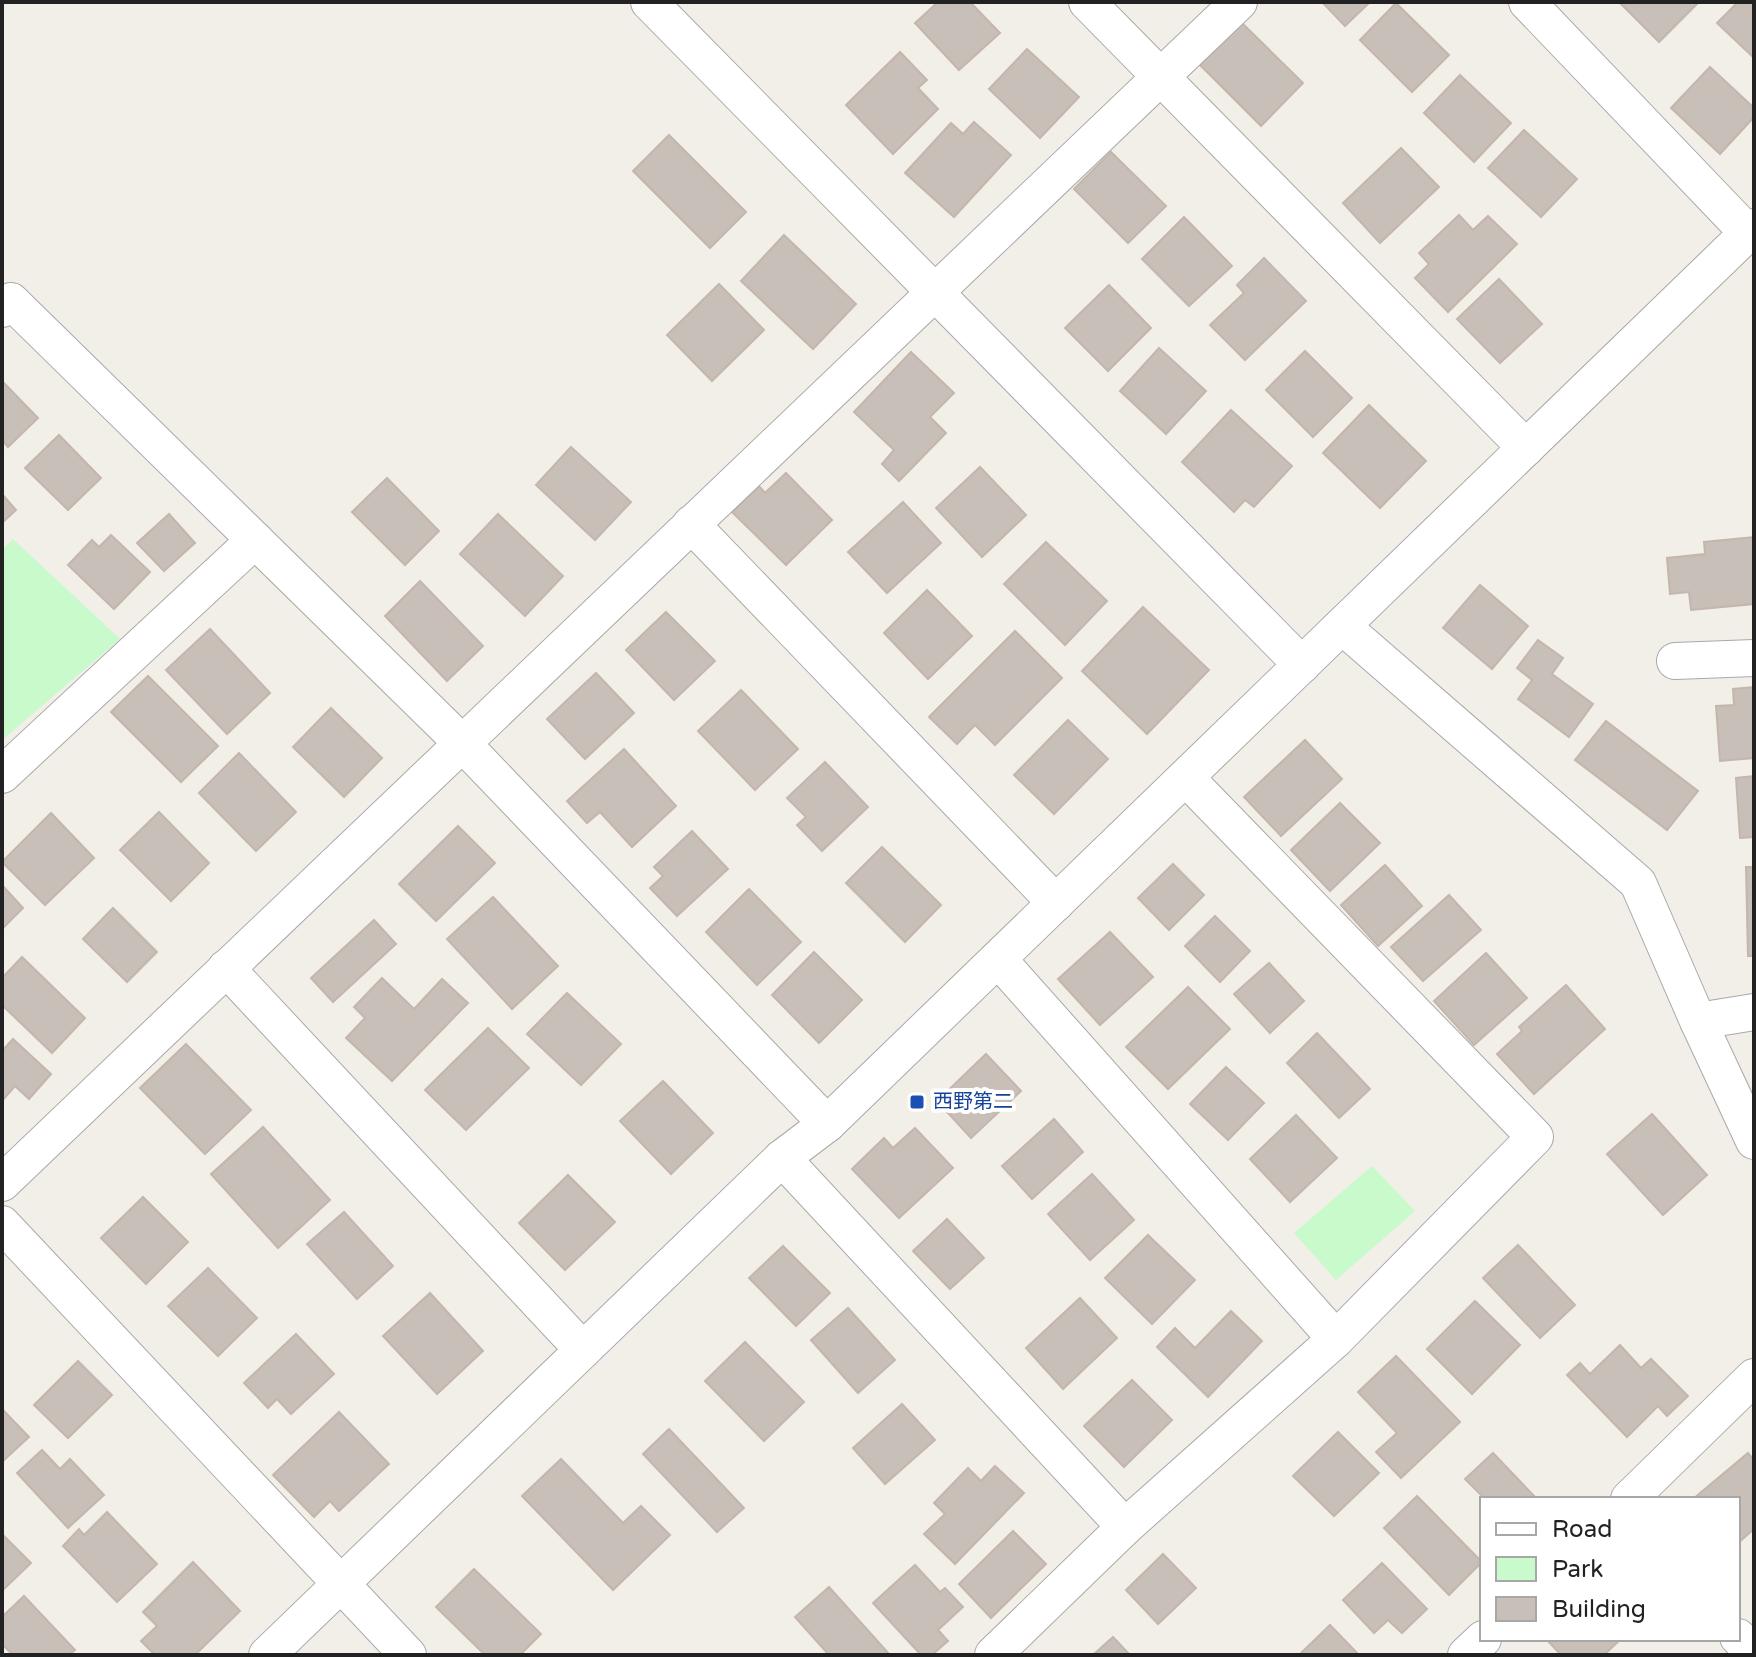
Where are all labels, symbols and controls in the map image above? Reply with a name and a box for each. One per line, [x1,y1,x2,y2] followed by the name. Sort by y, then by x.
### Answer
[933,1090,1013,1114] place label: 西野第二
[908,1093,926,1111] marker: 西野第二
[1480,1497,1740,1641] legend
[1552,1515,1612,1544] text: Road
[1552,1555,1603,1584] text: Park
[1552,1595,1646,1624] text: Building

